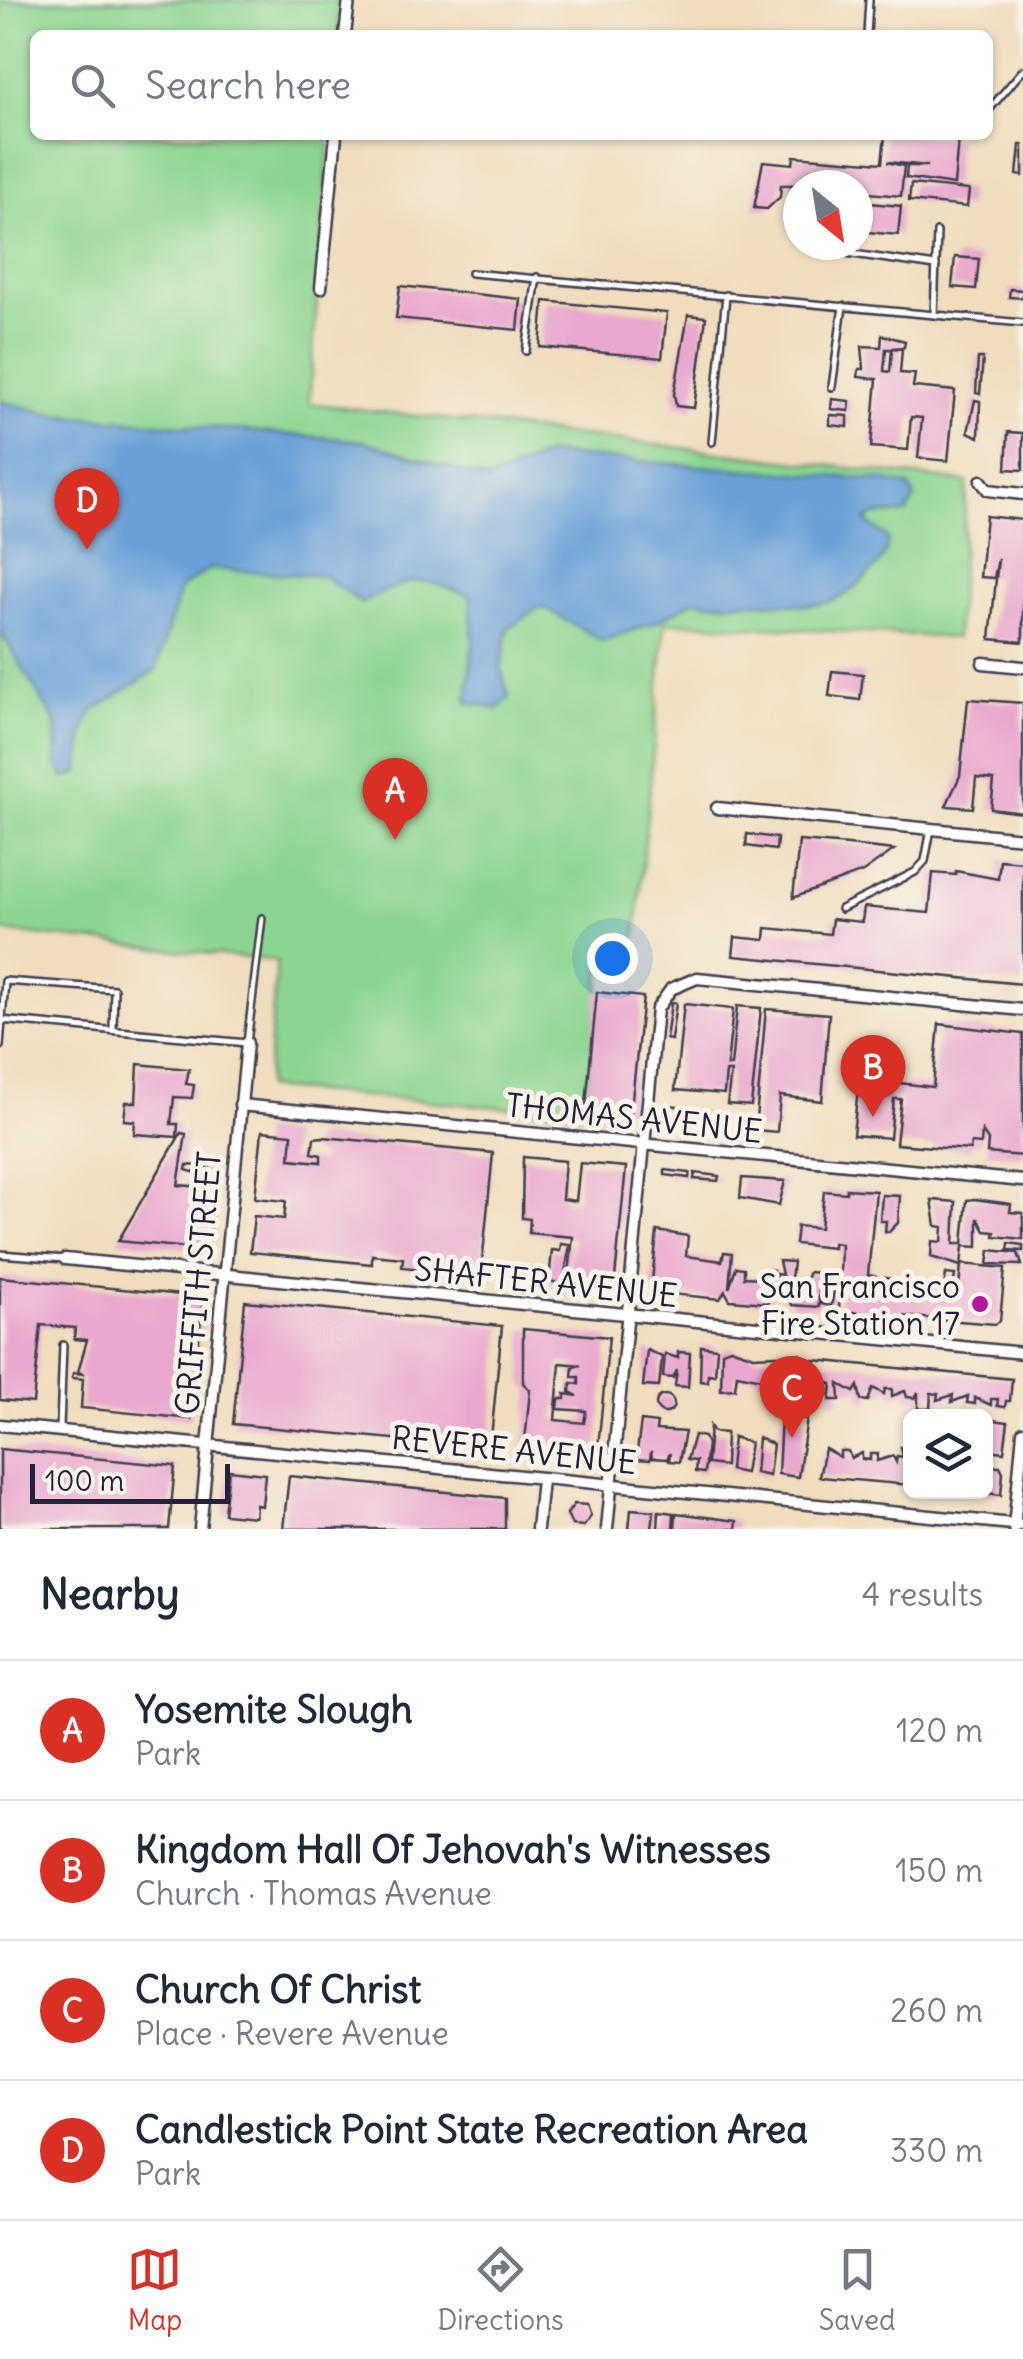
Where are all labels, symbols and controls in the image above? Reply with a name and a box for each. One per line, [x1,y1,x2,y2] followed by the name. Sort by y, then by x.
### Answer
[30,30,993,140] search box
[65,58,120,113] icon: search
[145,62,351,109] text: Search here
[783,170,873,260] north arrow
[54,468,120,550] pin: D
[362,758,428,840] pin: A
[587,933,638,984] your location
[840,1034,906,1117] pin: B
[504,1084,764,1152] street label: THOMAS AVENUE
[166,1150,230,1416] street label: GRIFFITH STREET
[413,1248,679,1316] street label: SHAFTER AVENUE
[760,1266,960,1344] place label: San Francisco Fire Station 17
[969,1293,991,1315] marker: San Francisco Fire Station 17
[760,1356,824,1438] pin: C
[903,1409,993,1499] map controls
[903,1409,993,1499] button: layers
[390,1417,638,1483] street label: REVERE AVENUE
[30,1459,230,1504] scale bar
[45,1463,124,1499] text: 100 m
[40,1568,179,1620] text: Nearby
[862,1574,983,1615] text: 4 results
[135,1686,413,1733] text: Yosemite Slough
[62,1710,83,1751] text: A
[896,1710,983,1751] text: 120 m
[135,1733,201,1774] text: Park
[135,1826,771,1873] text: Kingdom Hall Of Jehovah's Witnesses
[62,1850,83,1891] text: B
[895,1850,983,1891] text: 150 m
[135,1873,492,1914] text: Church · Thomas Avenue
[135,1966,421,2013] text: Church Of Christ
[62,1990,83,2031] text: C
[890,1990,983,2031] text: 260 m
[135,2013,449,2054] text: Place · Revere Avenue
[135,2106,808,2153] text: Candlestick Point State Recreation Area
[61,2130,84,2171] text: D
[890,2130,983,2171] text: 330 m
[135,2153,201,2194] text: Park
[127,2242,182,2338] tab: Map
[437,2242,564,2338] tab: Directions
[819,2242,896,2338] tab: Saved

